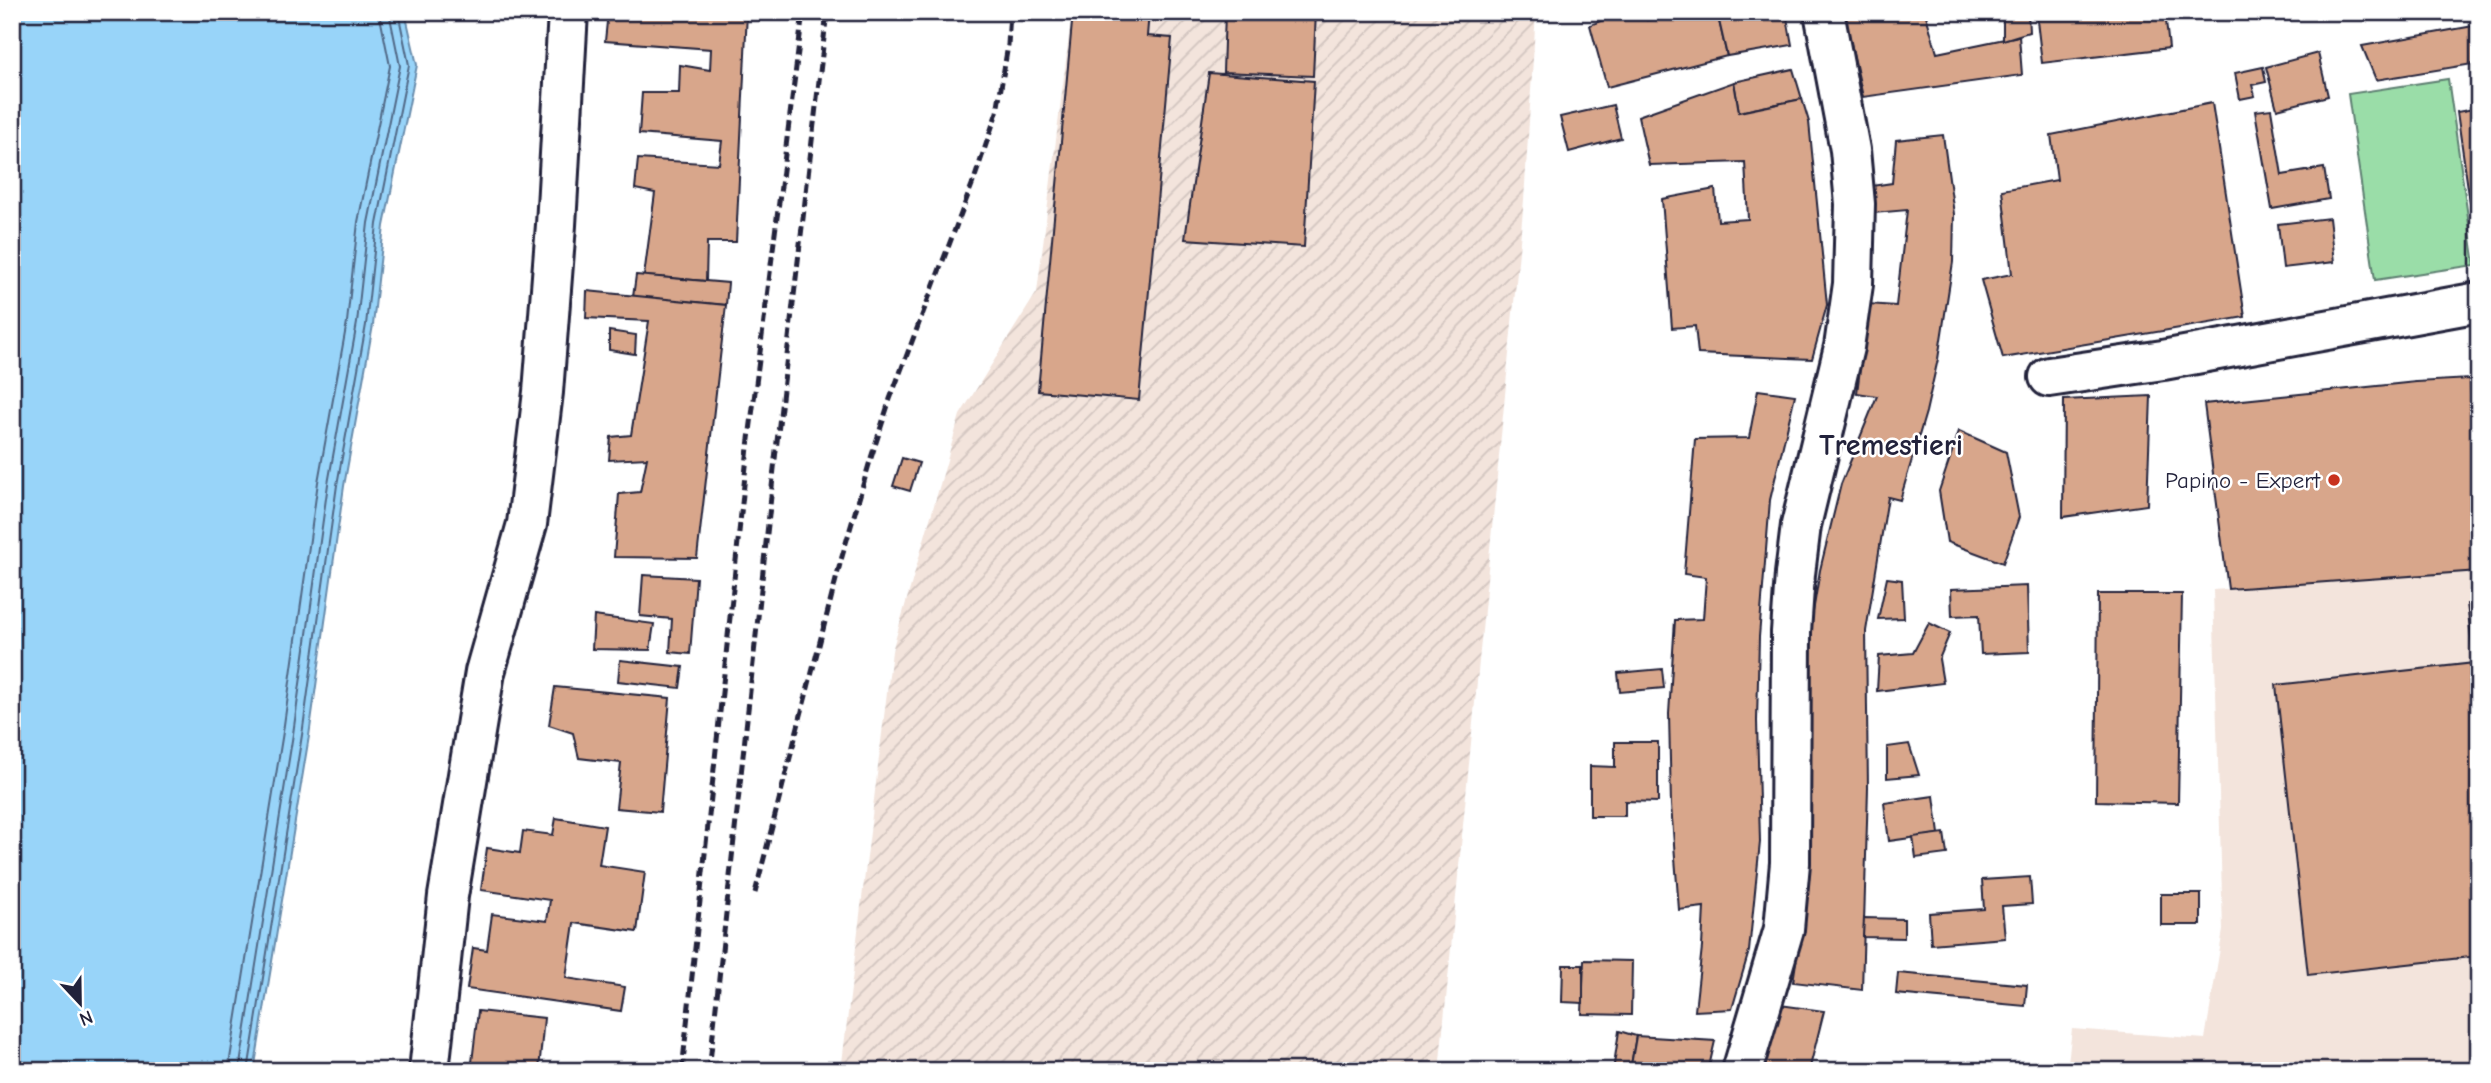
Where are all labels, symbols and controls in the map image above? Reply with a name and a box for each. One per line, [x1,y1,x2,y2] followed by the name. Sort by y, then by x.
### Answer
[1819,428,1963,463] district label: Tremestieri
[2165,467,2321,494] place label: Papino - Expert
[2326,472,2342,488] marker: Papino - Expert
[46,968,116,1038] north arrow
[76,1005,96,1030] text: N

